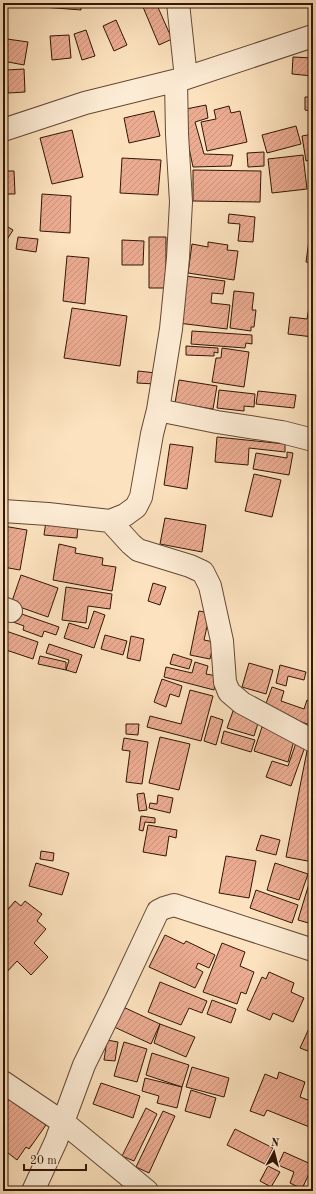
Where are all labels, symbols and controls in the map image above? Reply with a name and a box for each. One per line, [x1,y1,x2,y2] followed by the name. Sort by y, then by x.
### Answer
[254,1132,294,1172] north arrow
[270,1138,280,1150] text: N
[24,1146,86,1172] scale bar
[30,1155,57,1167] text: 20 m

